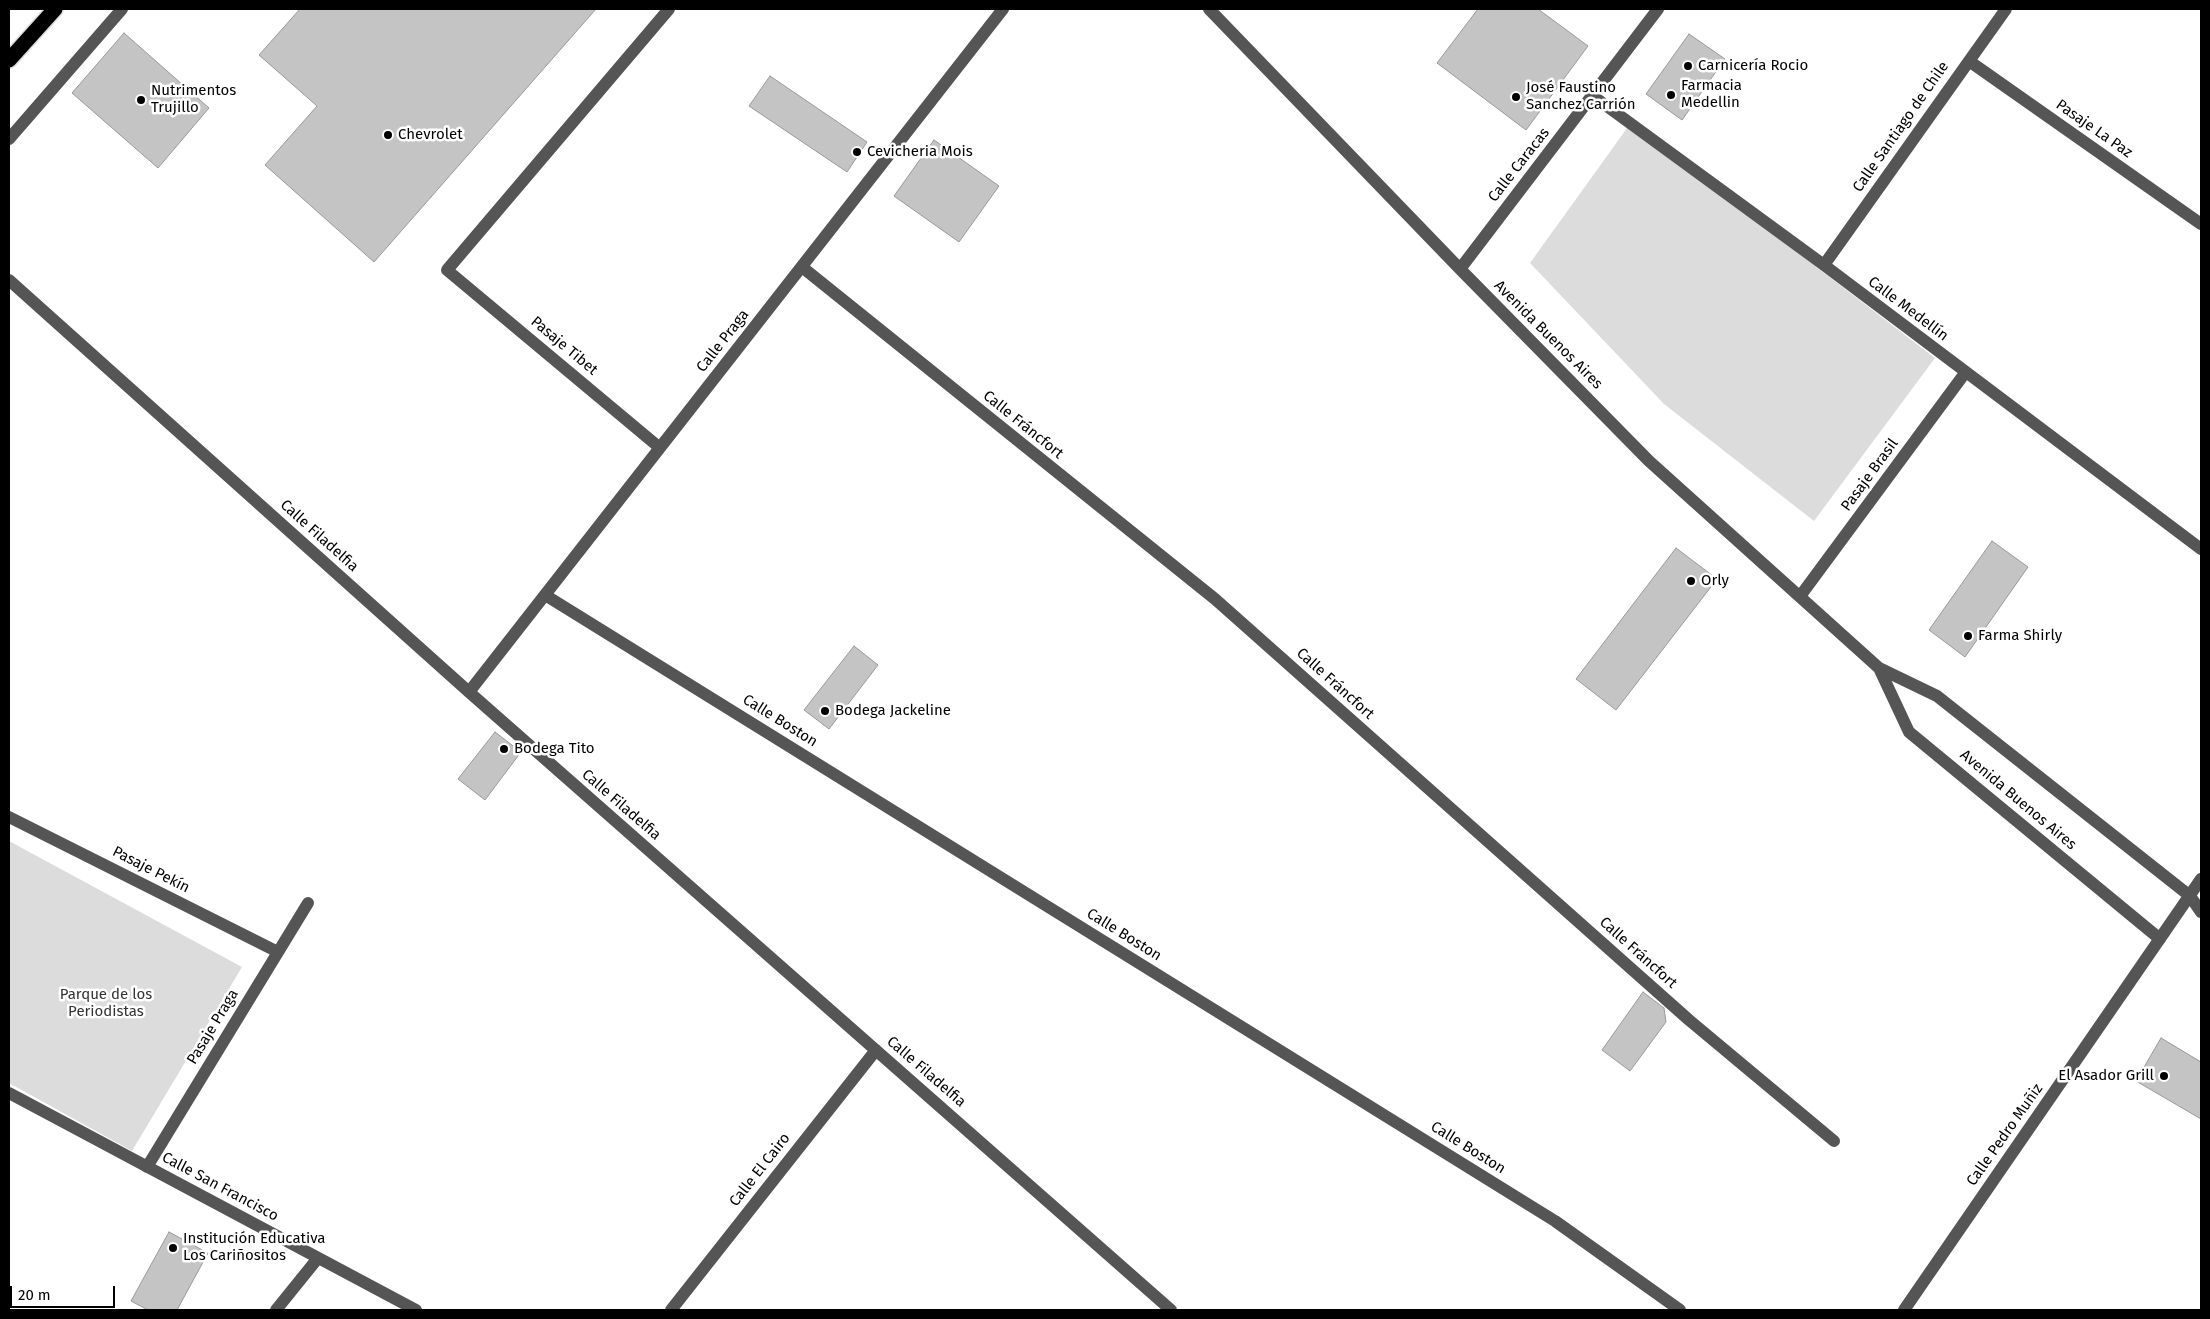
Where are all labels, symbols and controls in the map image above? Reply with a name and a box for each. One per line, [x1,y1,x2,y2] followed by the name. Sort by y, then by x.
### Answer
[1698,57,1808,75] place label: Carnicería Rocio
[1849,58,1953,196] street label: Calle Santiago de Chile
[1682,60,1694,72] marker: Carnicería Rocio
[1681,77,1742,112] place label: Farmacia Medellin
[1526,79,1635,114] place label: José Faustino Sanchez Carrión
[151,82,236,117] place label: Nutrimentos Trujillo
[1665,89,1677,101] marker: Farmacia Medellin
[1510,91,1522,103] marker: José Faustino Sanchez Carrión
[135,94,147,106] marker: Nutrimentos Trujillo
[2052,96,2136,162] street label: Pasaje La Paz
[1485,124,1553,206] street label: Calle Caracas
[398,126,463,144] place label: Chevrolet
[382,129,394,141] marker: Chevrolet
[867,143,973,161] place label: Cevicheria Mois
[851,146,863,158] marker: Cevicheria Mois
[1864,273,1952,345] street label: Calle Medellín
[1490,277,1606,393] street label: Avenida Buenos Aires
[693,306,753,376] street label: Calle Praga
[527,313,601,379] street label: Pasaje Tibet
[979,387,1067,463] street label: Calle Fráncfort
[1838,435,1902,515] street label: Pasaje Brasil
[276,496,362,576] street label: Calle Filadelfia
[1701,572,1729,590] place label: Orly
[1685,575,1697,587] marker: Orly
[1978,627,2062,645] place label: Farma Shirly
[1962,630,1974,642] marker: Farma Shirly
[1292,644,1378,724] street label: Calle Fráncfort
[739,691,821,751] street label: Calle Boston
[835,702,951,720] place label: Bodega Jackeline
[819,705,831,717] marker: Bodega Jackeline
[514,740,595,758] place label: Bodega Tito
[498,743,510,755] marker: Bodega Tito
[1956,746,2080,854] street label: Avenida Buenos Aires
[578,766,664,844] street label: Calle Filadelfia
[109,843,193,897] street label: Pasaje Pekín
[1083,905,1165,965] street label: Calle Boston
[1595,913,1681,993] street label: Calle Fráncfort
[60,986,152,1021] park label: Parque de los Periodistas
[184,986,242,1068] street label: Pasaje Praga
[883,1033,969,1111] street label: Calle Filadelfia
[2058,1067,2154,1085] place label: El Asador Grill
[2158,1070,2170,1082] marker: El Asador Grill
[1963,1080,2047,1190] street label: Calle Pedro Muñiz
[1427,1118,1509,1178] street label: Calle Boston
[726,1130,794,1210] street label: Calle El Cairo
[159,1149,281,1225] street label: Calle San Francisco
[183,1230,325,1265] place label: Institución Educativa Los Cariñositos
[167,1242,179,1254] marker: Institución Educativa Los Cariñositos
[12,1276,118,1308] scale bar
[18,1286,51,1304] text: 20 m

